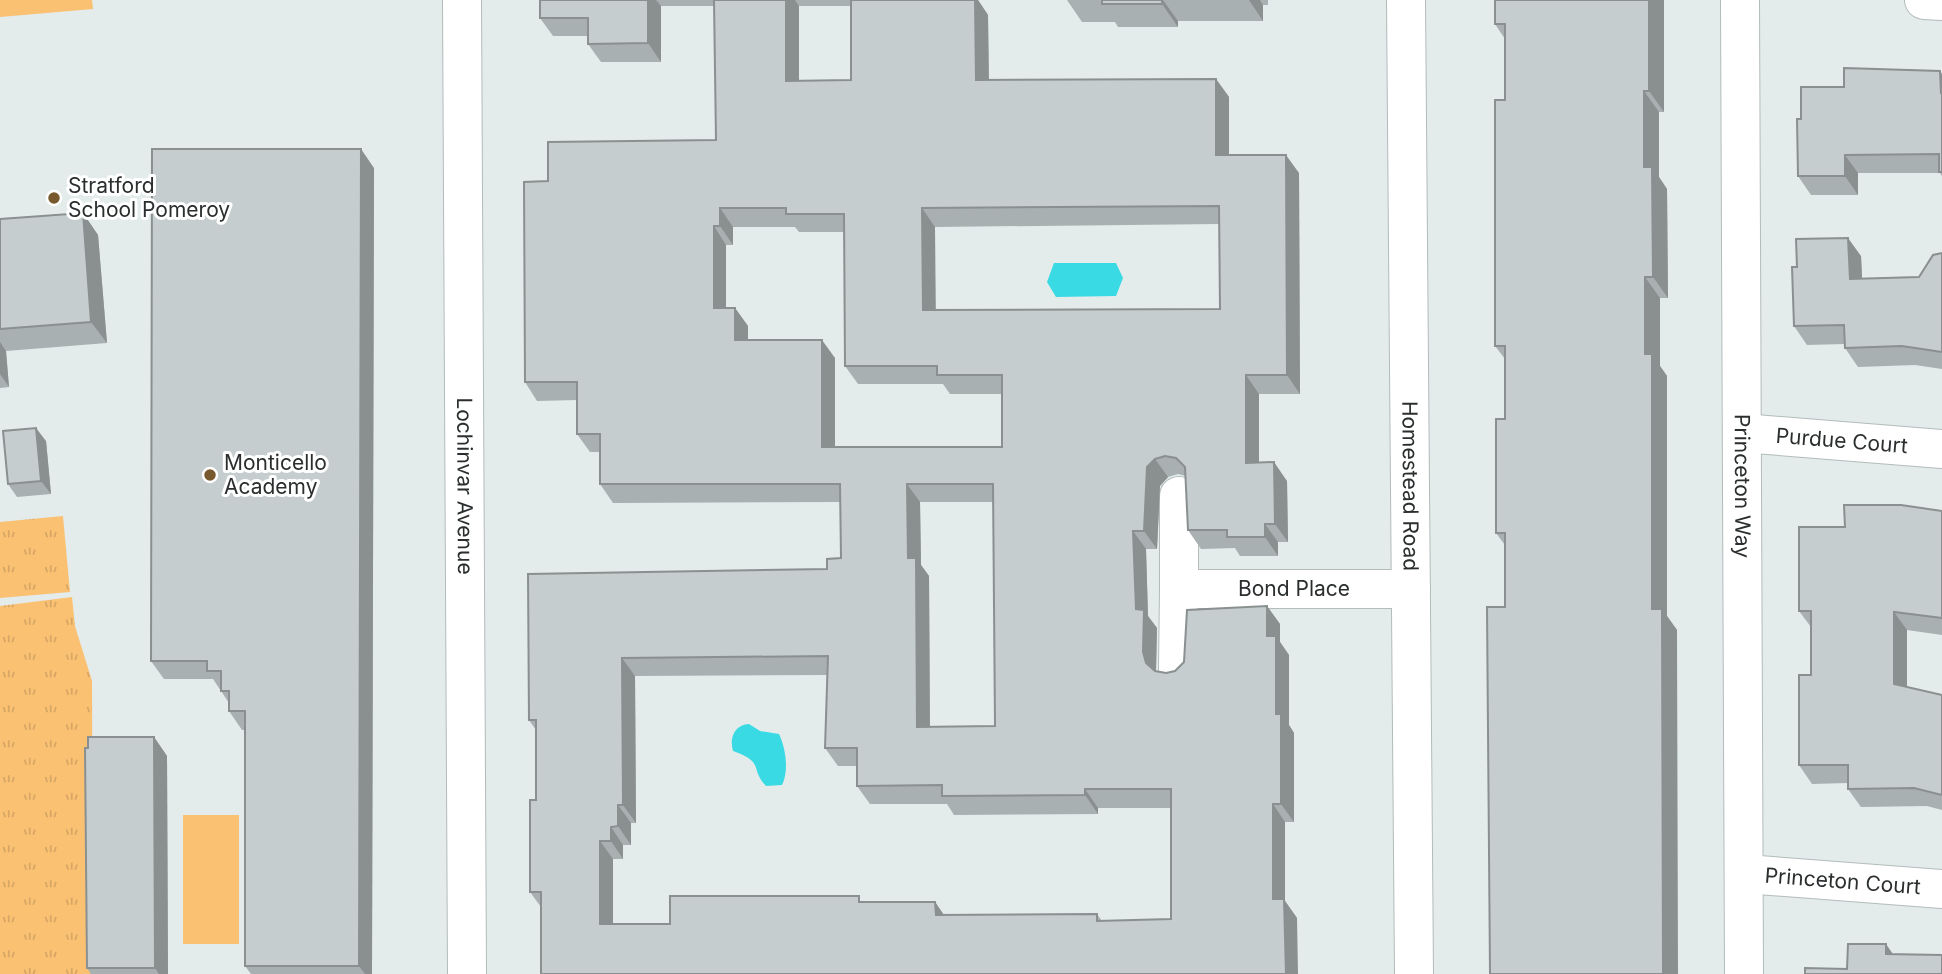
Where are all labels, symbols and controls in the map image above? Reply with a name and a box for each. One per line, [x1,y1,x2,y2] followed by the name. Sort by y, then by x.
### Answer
[68,173,230,222] place label: Stratford School Pomeroy
[46,190,62,206] marker: Stratford School Pomeroy
[452,397,478,575] street label: Lochinvar Avenue
[1397,401,1424,571] street label: Homestead Road
[1730,414,1755,558] street label: Princeton Way
[1775,423,1909,458] street label: Purdue Court
[224,450,327,499] place label: Monticello Academy
[202,467,218,483] marker: Monticello Academy
[1238,576,1350,601] street label: Bond Place
[1764,863,1922,899] street label: Princeton Court

